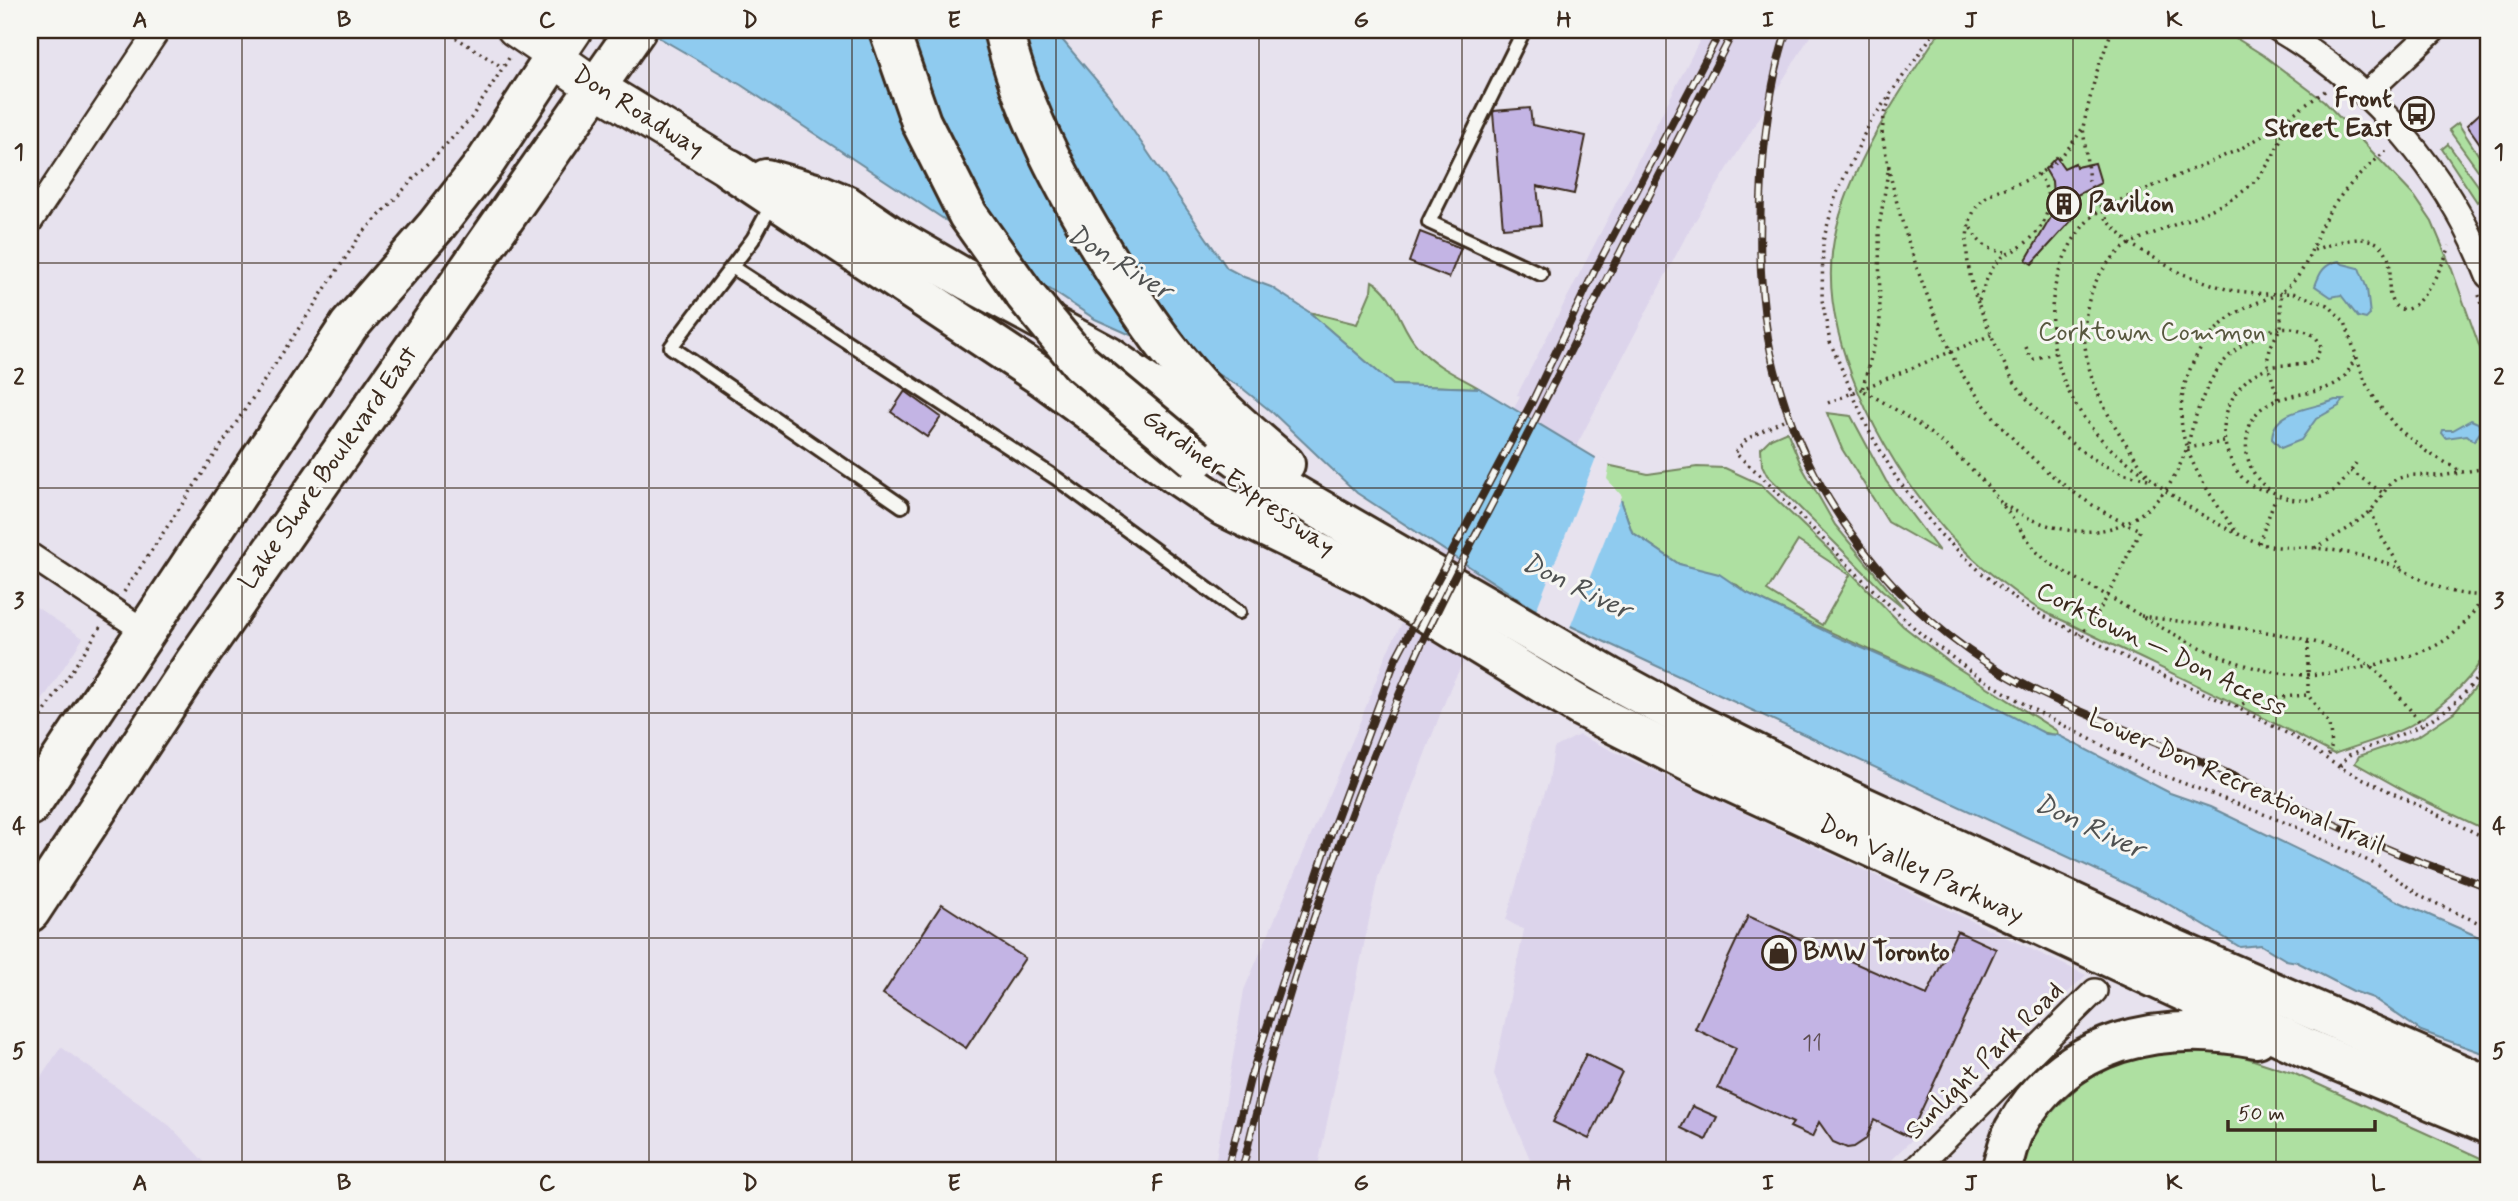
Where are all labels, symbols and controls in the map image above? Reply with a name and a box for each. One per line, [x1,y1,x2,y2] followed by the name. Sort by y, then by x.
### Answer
[132,6,148,36] text: A
[337,6,352,36] text: B
[539,6,556,36] text: C
[742,6,758,36] text: D
[947,6,961,36] text: E
[1151,6,1163,36] text: F
[1353,6,1369,36] text: G
[1556,6,1572,36] text: H
[1762,6,1774,36] text: I
[1964,6,1978,36] text: J
[2166,6,2183,36] text: K
[2371,6,2386,36] text: L
[566,58,710,166] street label: Don Roadway
[2264,82,2393,146] place label: Front Street East
[2398,95,2436,133] bus stop icon: Front Street East
[14,138,24,168] text: 1
[2494,138,2504,168] text: 1
[2045,185,2083,223] building icon: Pavilion
[2088,187,2174,221] place label: Pavilion
[1059,216,1182,312] water label: Don River
[2038,316,2266,350] park label: Corktown Common
[232,339,426,597] street label: Lake Shore Boulevard East
[13,363,25,393] text: 2
[2493,363,2505,393] text: 2
[1134,401,1342,565] street label: Gardiner Expressway
[1515,545,1640,631] water label: Don River
[2030,574,2292,726] street label: Corktown — Don Access
[14,587,25,617] text: 3
[2494,587,2505,617] text: 3
[2083,701,2389,863] street label: Lower Don Recreational Trail
[2028,785,2153,870] water label: Don River
[1813,807,2029,933] street label: Don Valley Parkway
[12,812,26,842] text: 4
[2492,812,2506,842] text: 4
[1760,934,1798,972] shop icon: BMW Toronto
[1803,936,1950,970] place label: BMW Toronto
[1899,975,2071,1147] street label: Sunlight Park Road
[1802,1029,1822,1059] house number: 11
[12,1037,26,1067] text: 5
[2492,1037,2506,1067] text: 5
[2228,1089,2374,1133] scale bar
[2238,1100,2285,1128] text: 50 m
[132,1169,148,1199] text: A
[337,1169,352,1199] text: B
[539,1169,556,1199] text: C
[742,1169,758,1199] text: D
[947,1169,961,1199] text: E
[1151,1169,1163,1199] text: F
[1353,1169,1369,1199] text: G
[1556,1169,1572,1199] text: H
[1762,1169,1774,1199] text: I
[1964,1169,1978,1199] text: J
[2166,1169,2183,1199] text: K
[2371,1169,2386,1199] text: L

